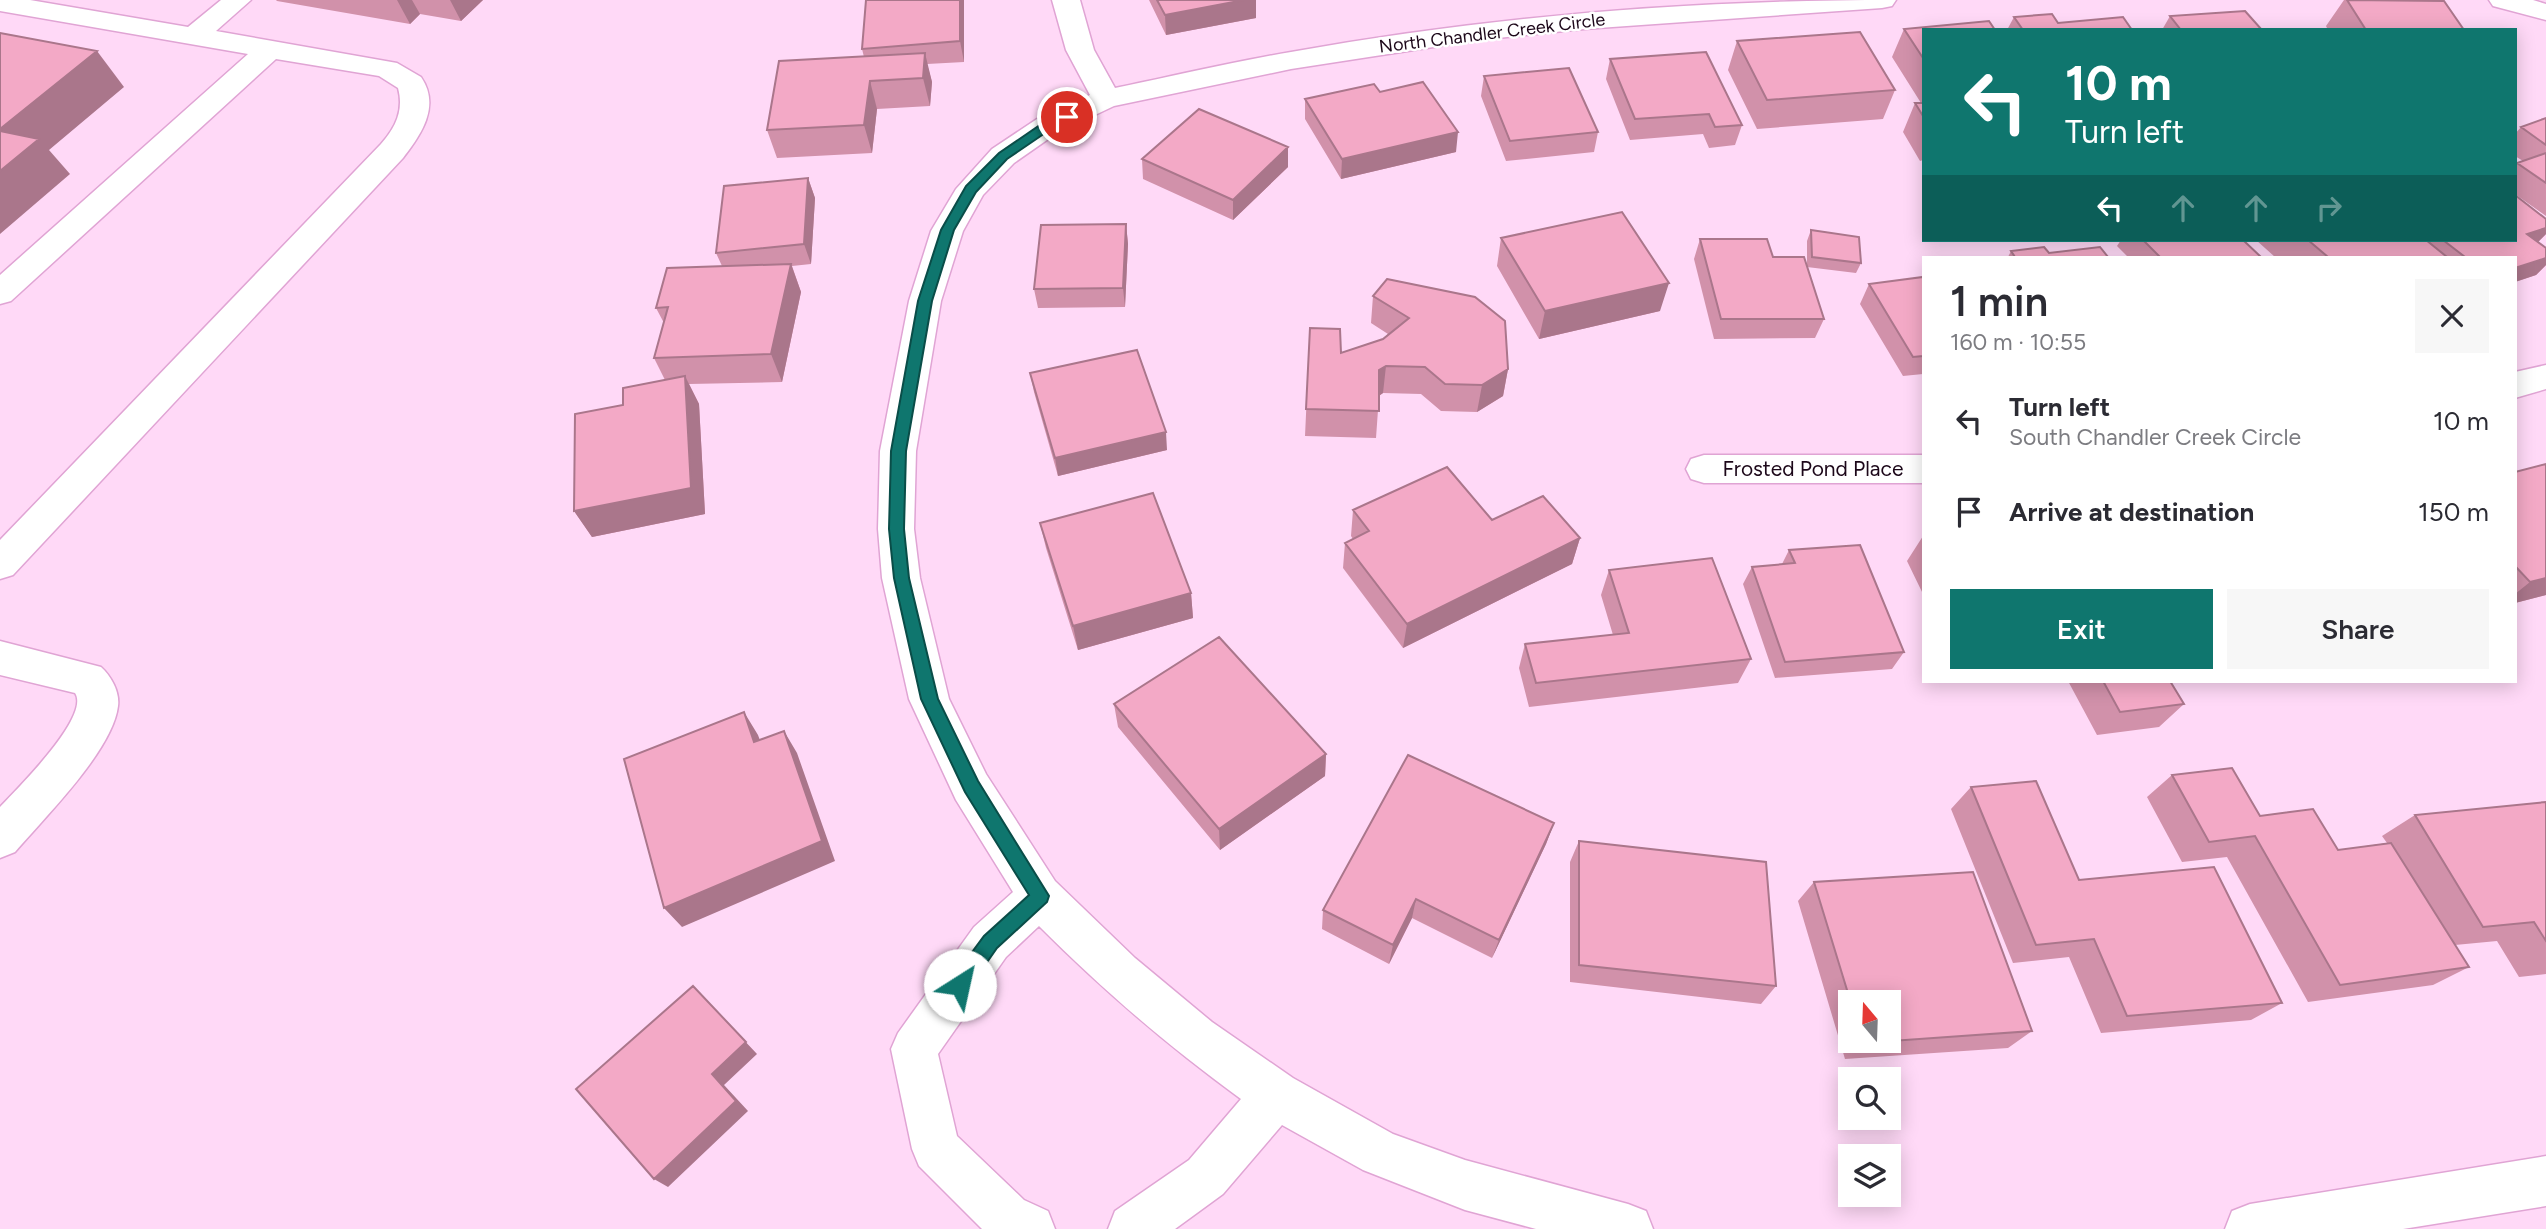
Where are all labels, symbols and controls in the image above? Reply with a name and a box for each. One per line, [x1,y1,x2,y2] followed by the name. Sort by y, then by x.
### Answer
[1378,8,1606,58] street label: North Chandler Creek Circle
[2065,53,2172,112] text: 10 m
[1950,56,2041,147] icon: left
[1037,87,1097,147] pin
[1048,98,1086,136] icon: arrive
[2065,113,2184,151] text: Turn left
[2091,189,2129,227] icon: left
[2164,189,2202,227] icon: ahead
[2237,189,2275,227] icon: ahead
[2310,189,2348,227] icon: right
[1950,276,2048,327] text: 1 min
[2415,279,2489,353] button: close
[1950,328,2086,356] text: 160 m · 10:55
[2009,391,2110,423] text: Turn left
[1950,402,1988,440] icon: left
[2433,405,2489,437] text: 10 m
[2009,423,2301,451] text: South Chandler Creek Circle
[1723,456,1903,481] street label: Frosted Pond Place
[1950,493,1988,531] icon: arrive
[2009,496,2254,528] text: Arrive at destination
[2418,496,2489,528] text: 150 m
[1950,589,2213,669] button: Exit
[2227,589,2489,669] button: Share
[923,948,997,1022] position arrow
[1838,990,1900,1054] north arrow
[1838,990,1901,1207] map controls
[1838,1067,1901,1130] button: search
[1838,1144,1901,1207] button: layers

